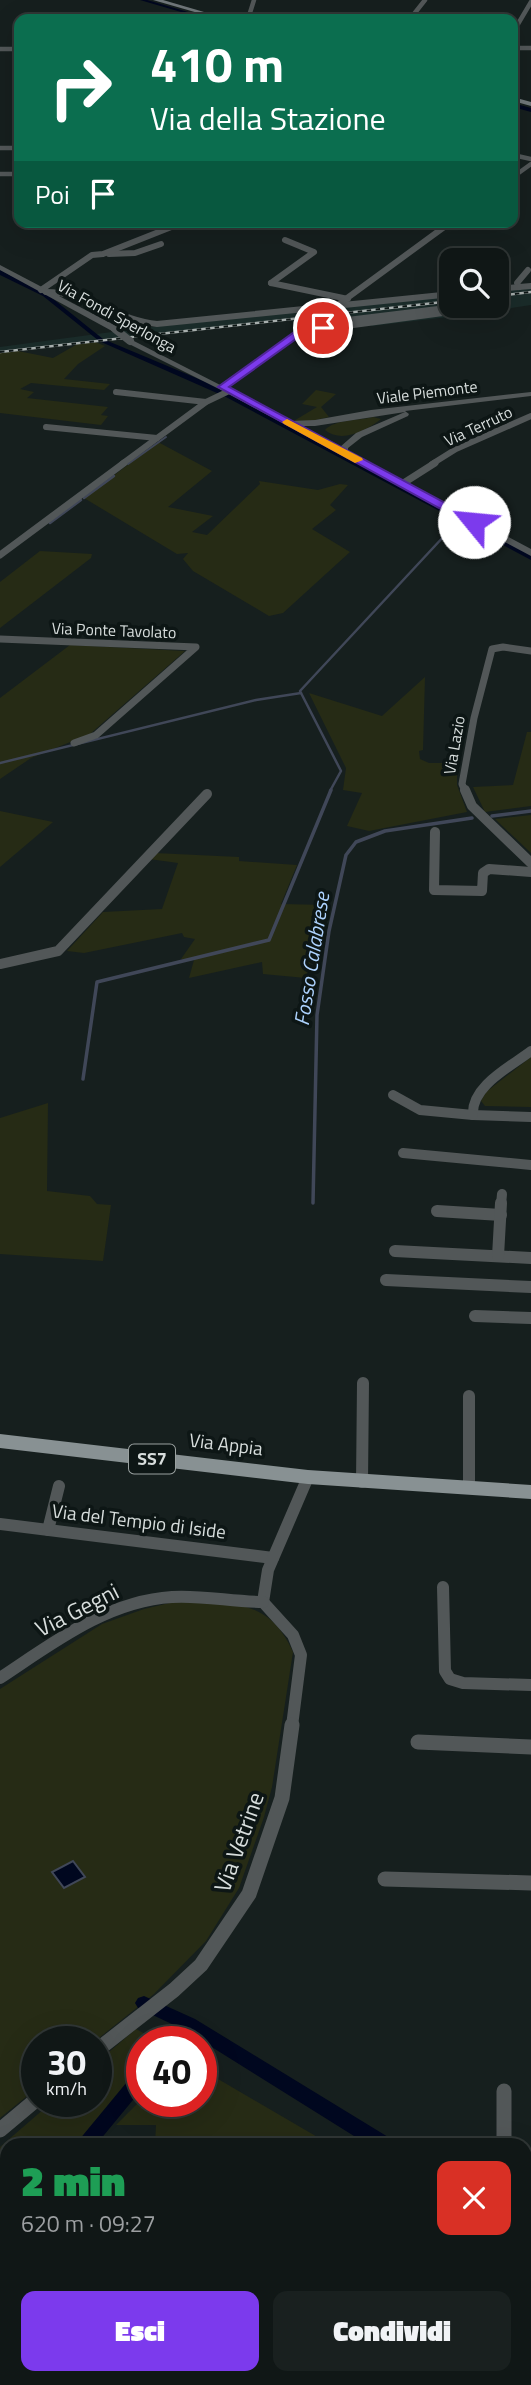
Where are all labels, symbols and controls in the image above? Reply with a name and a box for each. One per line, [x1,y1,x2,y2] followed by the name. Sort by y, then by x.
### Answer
[150,26,284,101] text: 410 m
[35,42,126,133] icon: right
[150,94,386,142] text: Via della Stazione
[35,175,70,214] text: Poi
[84,175,122,213] icon: arrive
[439,248,509,318] map controls
[439,248,509,318] button: search
[53,273,181,359] street label: Via Fondi Sperlonga
[293,298,353,358] pin
[304,309,342,347] icon: arrive
[375,374,479,410] street label: Viale Piemonte
[440,400,516,452] street label: Via Terruto
[437,485,511,559] position arrow
[51,616,177,644] street label: Via Ponte Tavolato
[437,714,471,776] street label: Via Lazio
[285,889,338,1028] water label: Fosso Calabrese
[188,1425,265,1462] street label: Via Appia
[129,1444,175,1474] road number: SS7
[50,1495,228,1546] street label: Via del Tempio di Iside
[29,1574,125,1646] street label: Via Gegni
[204,1787,273,1897] street label: Via Vetrine
[126,2026,217,2117] speed limit sign: 40
[47,2035,86,2089] text: 30
[46,2075,87,2102] text: km/h
[21,2148,125,2212] text: 2 min
[437,2161,511,2235] button: close
[21,2206,156,2241] text: 620 m · 09:27
[21,2291,259,2371] button: Esci
[273,2291,511,2371] button: Condividi

